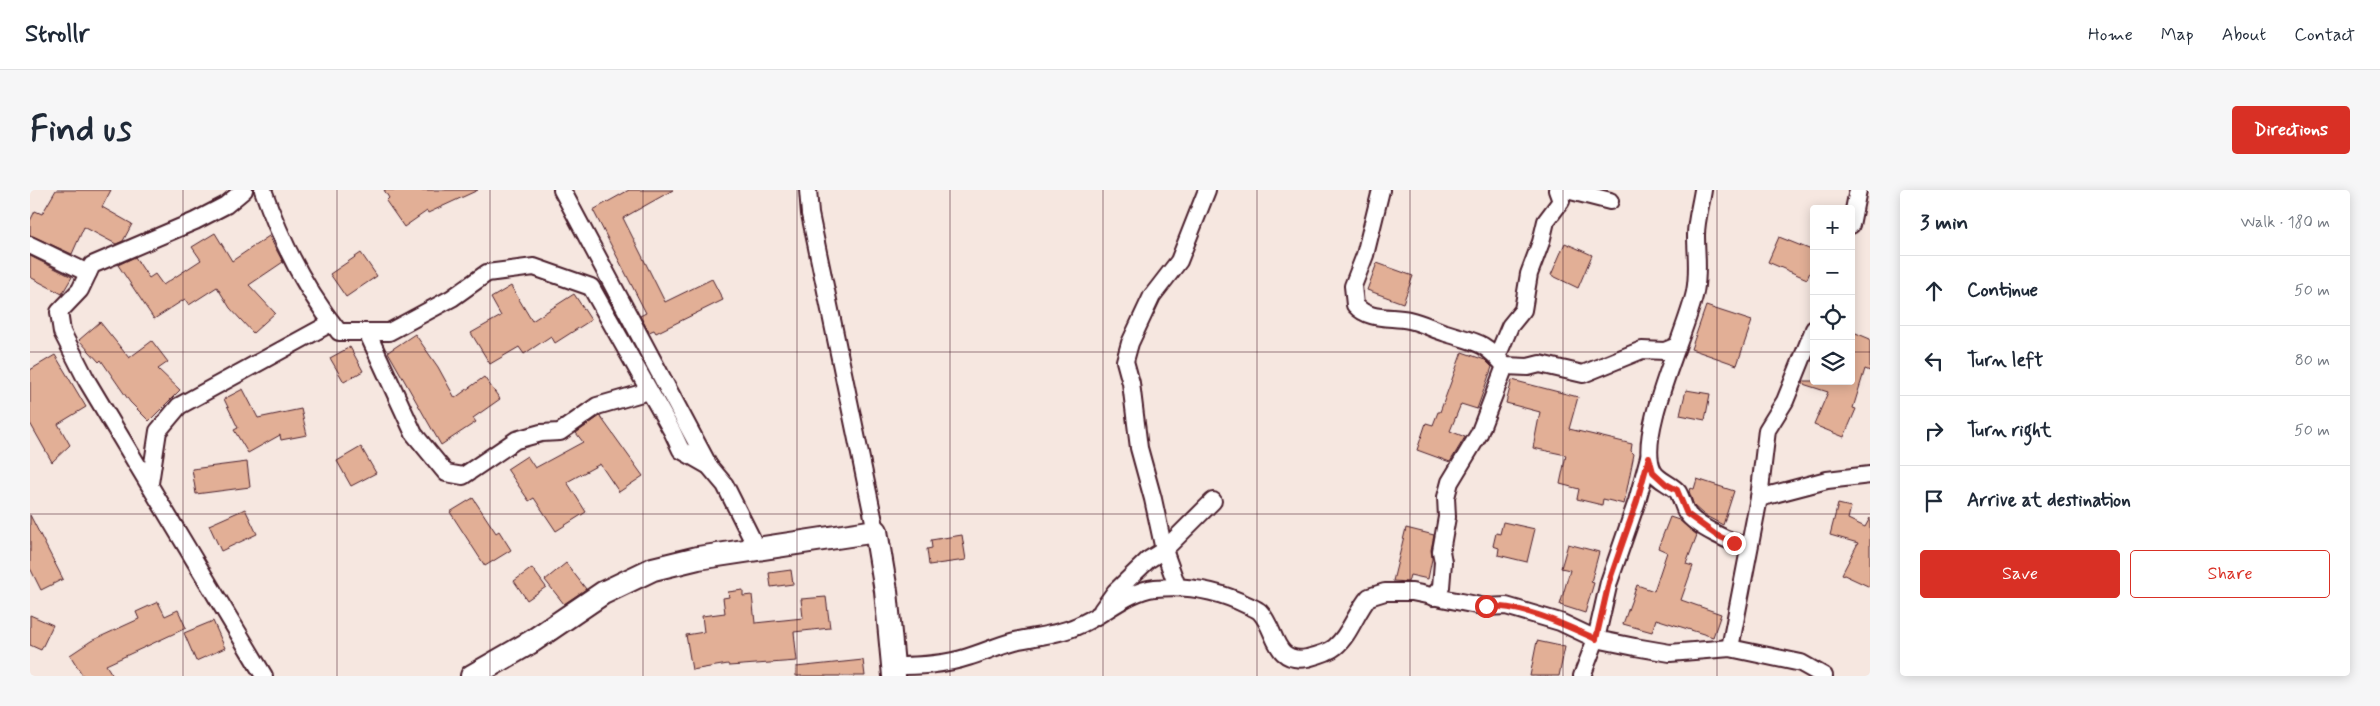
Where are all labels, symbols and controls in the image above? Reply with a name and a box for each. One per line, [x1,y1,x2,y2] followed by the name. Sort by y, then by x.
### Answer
[25,19,89,50] text: Strollr
[2088,23,2133,47] text: Home
[2161,23,2194,47] text: Map
[2222,23,2266,47] text: About
[2294,23,2355,47] text: Contact
[2232,106,2350,154] button: Directions
[30,107,132,153] text: Find us
[1810,205,1855,385] map controls
[1810,205,1855,250] button: +
[1920,209,1968,237] text: 3 min
[2241,212,2330,233] text: Walk · 180 m
[1810,250,1855,295] button: −
[1920,277,1948,305] icon: ahead
[1967,278,2038,303] text: Continue
[2294,280,2330,301] text: 50 m
[1810,295,1855,340] button: locate
[1810,340,1855,385] button: layers
[1920,347,1948,375] icon: left
[1967,348,2043,373] text: Turn left
[2295,350,2330,371] text: 80 m
[1920,417,1948,445] icon: right
[1967,418,2051,443] text: Turn right
[2294,420,2330,441] text: 50 m
[1920,487,1948,515] icon: arrive
[1967,488,2131,513] text: Arrive at destination
[1723,532,1746,555] route end
[1920,550,2120,598] button: Save
[2130,550,2330,598] button: Share
[1475,595,1498,618] route start

